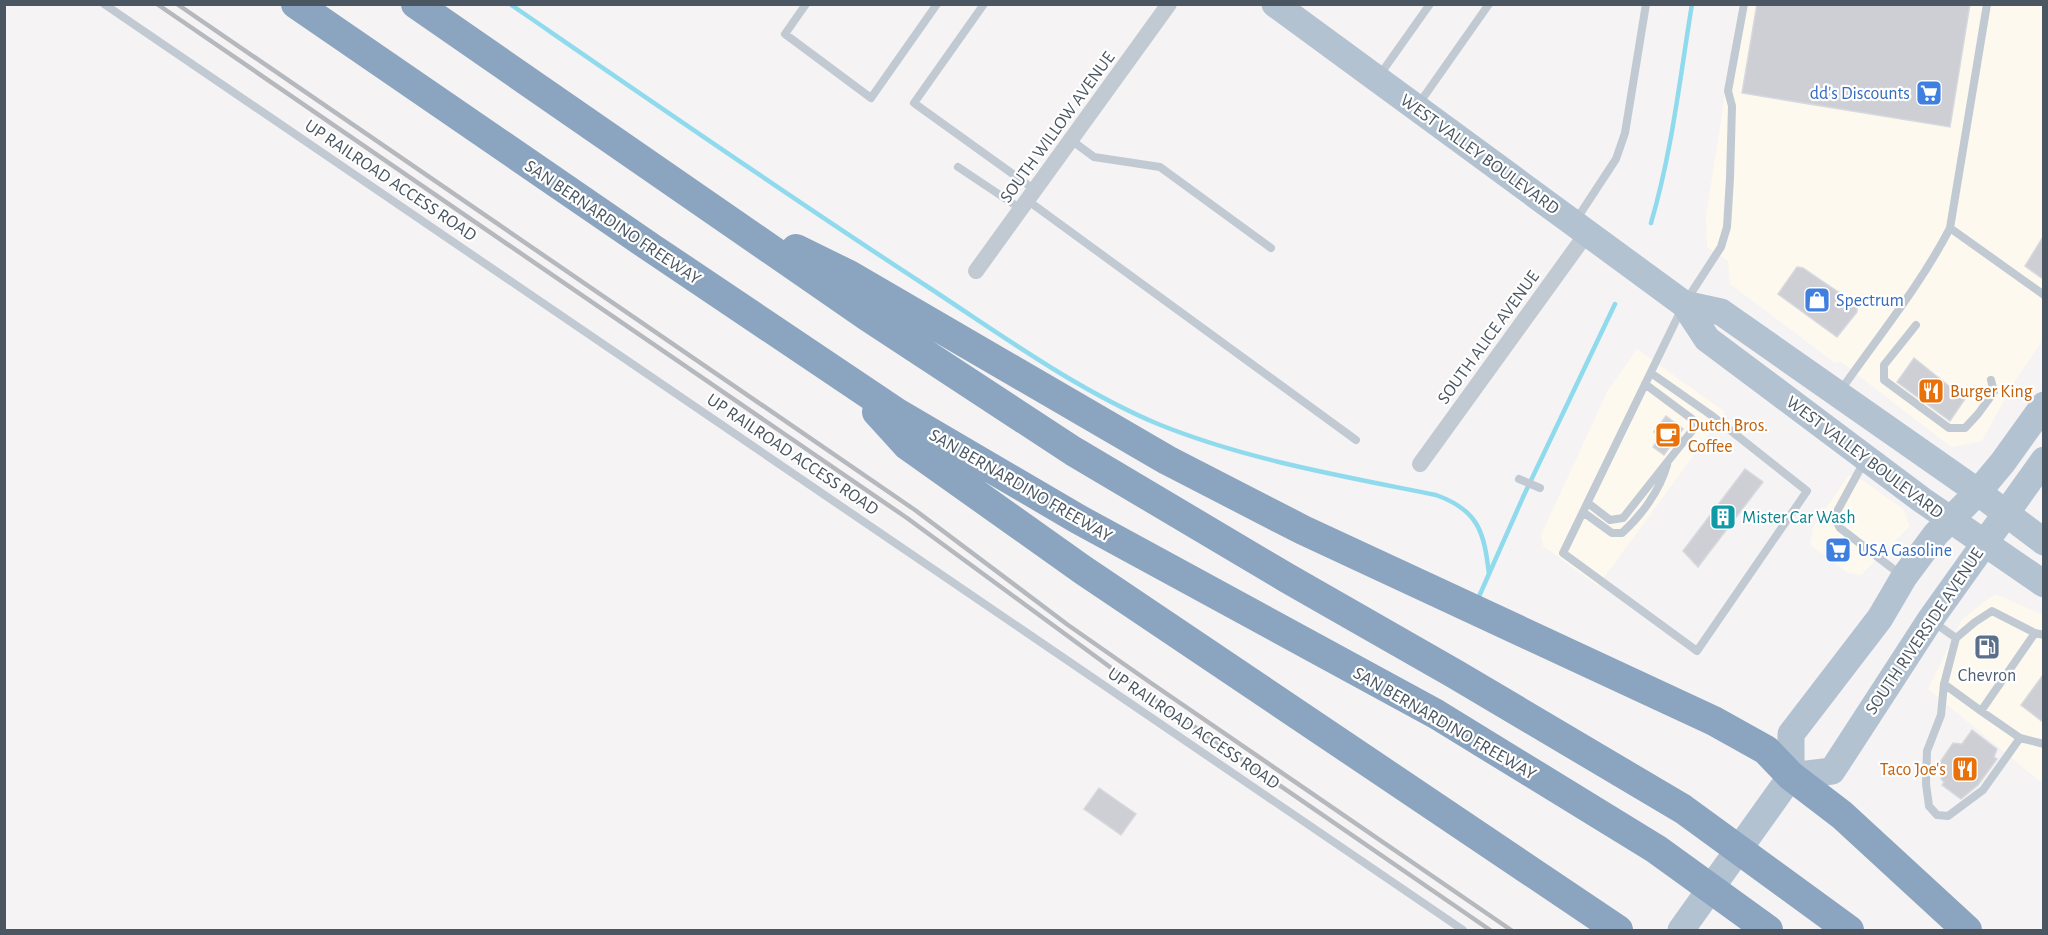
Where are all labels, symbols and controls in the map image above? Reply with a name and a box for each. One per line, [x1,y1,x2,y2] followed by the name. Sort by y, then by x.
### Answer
[997,49,1119,206] street label: SOUTH WILLOW AVENUE
[1914,78,1944,108] supermarket icon: dd's Discounts
[1810,85,1910,103] place label: dd's Discounts
[1397,91,1562,218] street label: WEST VALLEY BOULEVARD
[301,117,480,245] street label: UP RAILROAD ACCESS ROAD
[521,157,704,289] street label: SAN BERNARDINO FREEWAY
[1435,267,1543,408] street label: SOUTH ALICE AVENUE
[1802,285,1832,315] shop icon: Spectrum
[1836,292,1904,310] place label: Spectrum
[1916,376,1946,406] restaurant icon: Burger King
[1950,383,2033,401] place label: Burger King
[703,391,882,519] street label: UP RAILROAD ACCESS ROAD
[1783,393,1946,523] street label: WEST VALLEY BOULEVARD
[1688,417,1768,456] place label: Dutch Bros. Coffee
[1653,420,1683,450] cafe icon: Dutch Bros. Coffee
[926,426,1115,546] street label: SAN BERNARDINO FREEWAY
[1708,502,1738,532] building icon: Mister Car Wash
[1742,509,1856,527] place label: Mister Car Wash
[1823,535,1853,565] supermarket icon: USA Gasoline
[1858,542,1952,560] place label: USA Gasoline
[1862,545,1987,718] street label: SOUTH RIVERSIDE AVENUE
[1972,632,2002,662] fuel station icon: Chevron
[1350,664,1539,784] street label: SAN BERNARDINO FREEWAY
[1104,665,1283,793] street label: UP RAILROAD ACCESS ROAD
[1958,667,2016,685] place label: Chevron
[1950,754,1980,784] restaurant icon: Taco Joe's
[1880,761,1946,779] place label: Taco Joe's

